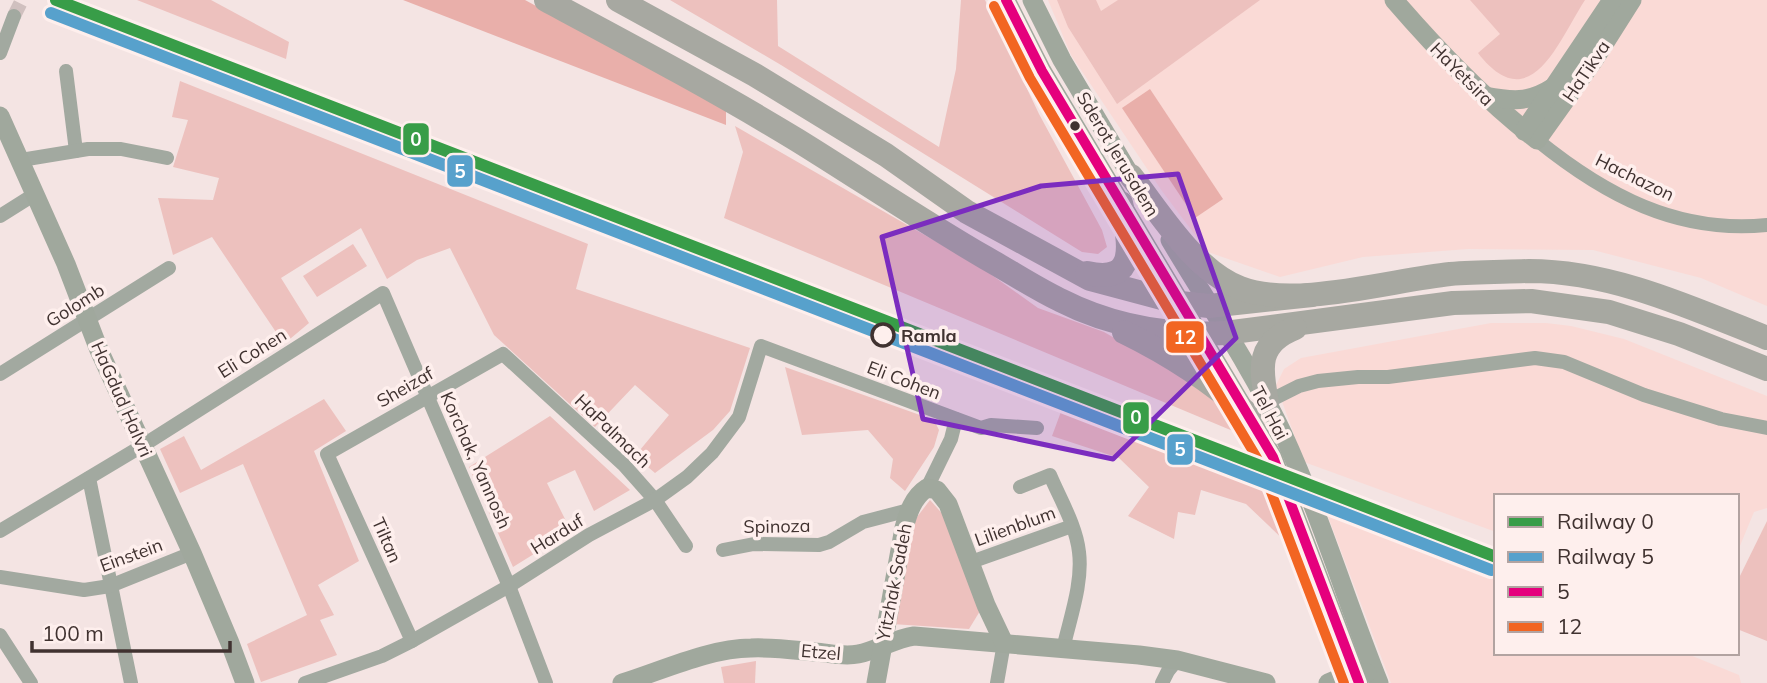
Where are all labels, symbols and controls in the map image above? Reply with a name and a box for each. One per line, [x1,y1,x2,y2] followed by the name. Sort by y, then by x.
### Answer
[1557,36,1615,106] street label: HaTikva
[1425,37,1499,111] street label: HaYetsira
[1072,87,1164,221] street label: Sderot Jerusalem
[1068,119,1082,133] unlabelled marker
[402,122,430,156] line badge: 0
[410,127,422,151] text: 0
[1592,148,1678,206] street label: Hachazon
[446,154,474,188] line badge: 5
[454,159,466,183] text: 5
[42,278,108,332] street label: Golomb
[1165,320,1205,354] line badge: 12
[213,323,291,383] street label: Eli Cohen
[871,323,895,347] marker: Ramla
[901,324,957,347] place label: Ramla
[1174,325,1196,349] text: 12
[86,338,158,460] street label: HaGdud HaIvri
[864,356,944,404] street label: Eli Cohen
[372,361,438,412] street label: Sheizaf
[1246,382,1294,444] street label: Tel Hai
[435,388,517,532] street label: Korchak, Yannosh
[570,389,656,473] street label: HaPalmach
[1122,401,1150,435] line badge: 0
[1130,405,1142,429] text: 0
[1166,433,1194,466] line badge: 5
[1174,437,1186,461] text: 5
[1494,494,1739,655] legend
[971,501,1059,551] street label: Lilienblum
[526,508,589,559] street label: Harduf
[1557,508,1654,534] text: Railway 0
[367,514,407,566] street label: Tiltan
[743,514,811,538] street label: Spinoza
[871,521,917,644] street label: Yitzhak Sadeh
[96,533,166,577] street label: Einstein
[1557,543,1654,569] text: Railway 5
[1557,578,1570,604] text: 5
[32,610,229,654] scale bar
[1557,613,1582,639] text: 12
[42,620,104,646] text: 100 m
[800,639,842,665] street label: Etzel

